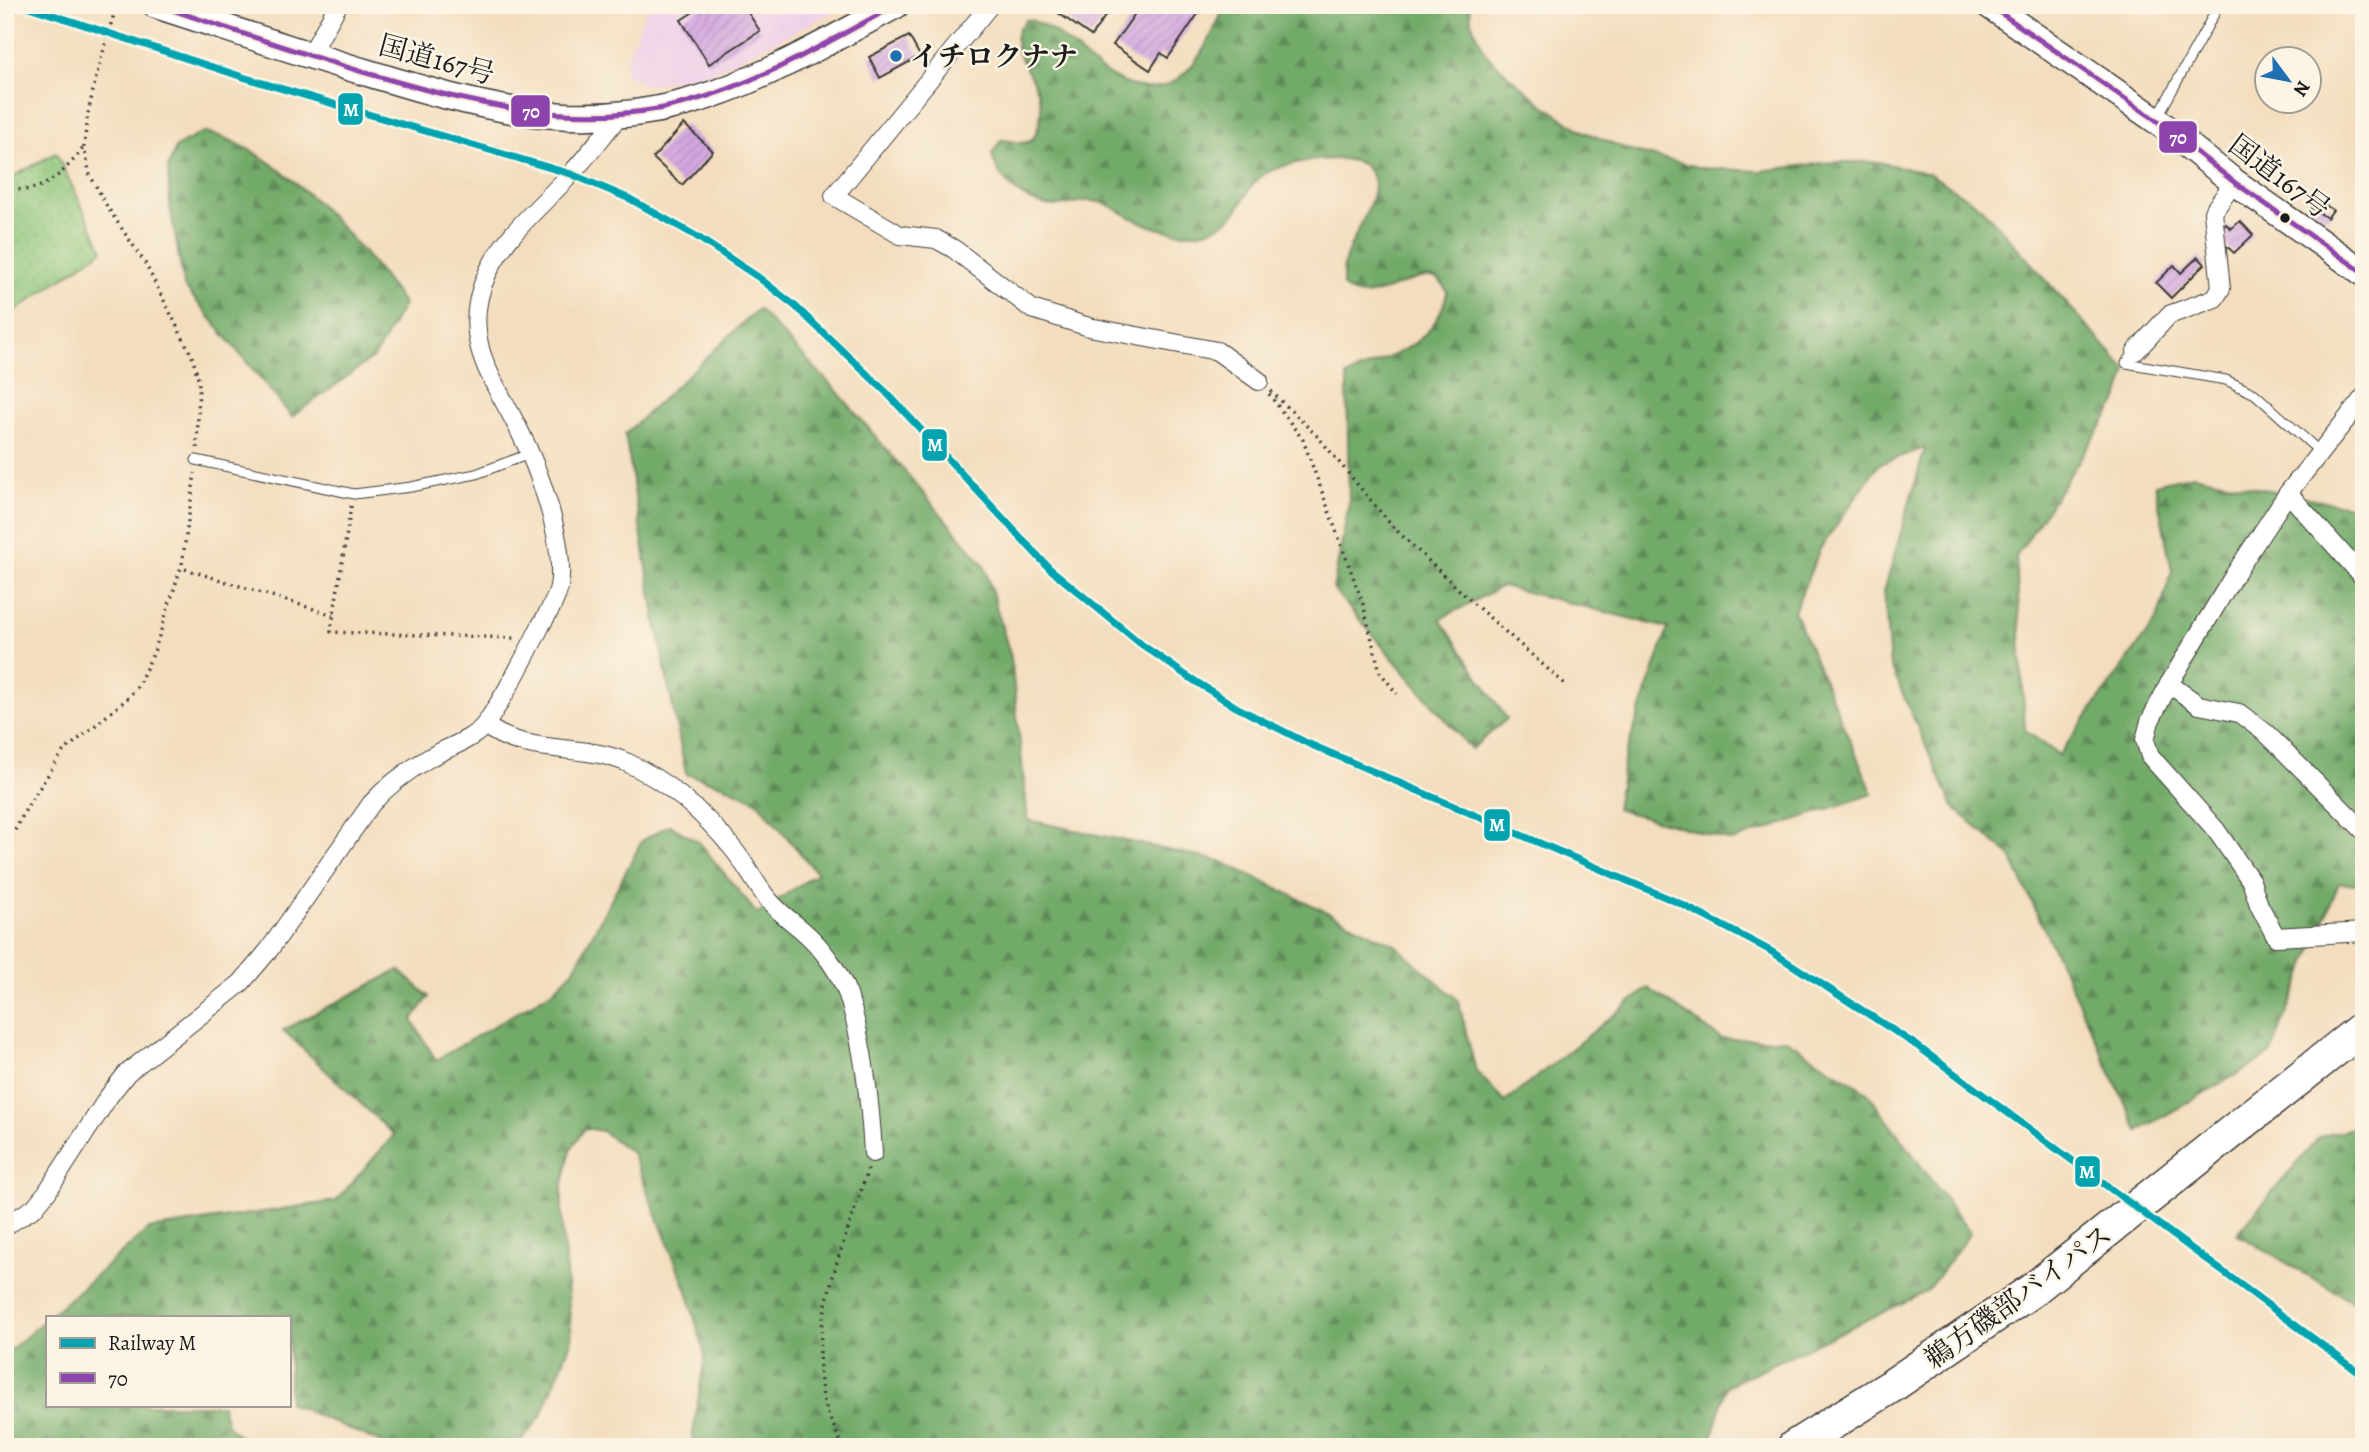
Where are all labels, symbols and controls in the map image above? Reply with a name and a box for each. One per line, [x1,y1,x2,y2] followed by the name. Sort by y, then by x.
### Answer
[375,26,499,94] street label: 国道167号
[910,38,1078,76] place label: イチロクナナ
[2254,46,2324,116] north arrow
[888,48,904,64] marker: イチロクナナ
[2287,76,2316,101] text: N
[337,92,364,126] line badge: M
[510,94,551,128] line badge: 70
[343,97,359,123] text: M
[522,99,540,125] text: 70
[2158,120,2198,154] line badge: 70
[2169,125,2187,151] text: 70
[2221,126,2338,228] street label: 国道167号
[2278,211,2292,225] unlabelled marker
[921,428,948,462] line badge: M
[927,432,943,458] text: M
[1483,808,1511,842] line badge: M
[1489,812,1505,838] text: M
[2074,1155,2101,1188] line badge: M
[2079,1159,2095,1185] text: M
[1917,1216,2120,1378] street label: 鵜方磯部バイパス
[46,1316,290,1406] legend
[108,1329,196,1357] text: Railway M
[108,1365,128,1393] text: 70

